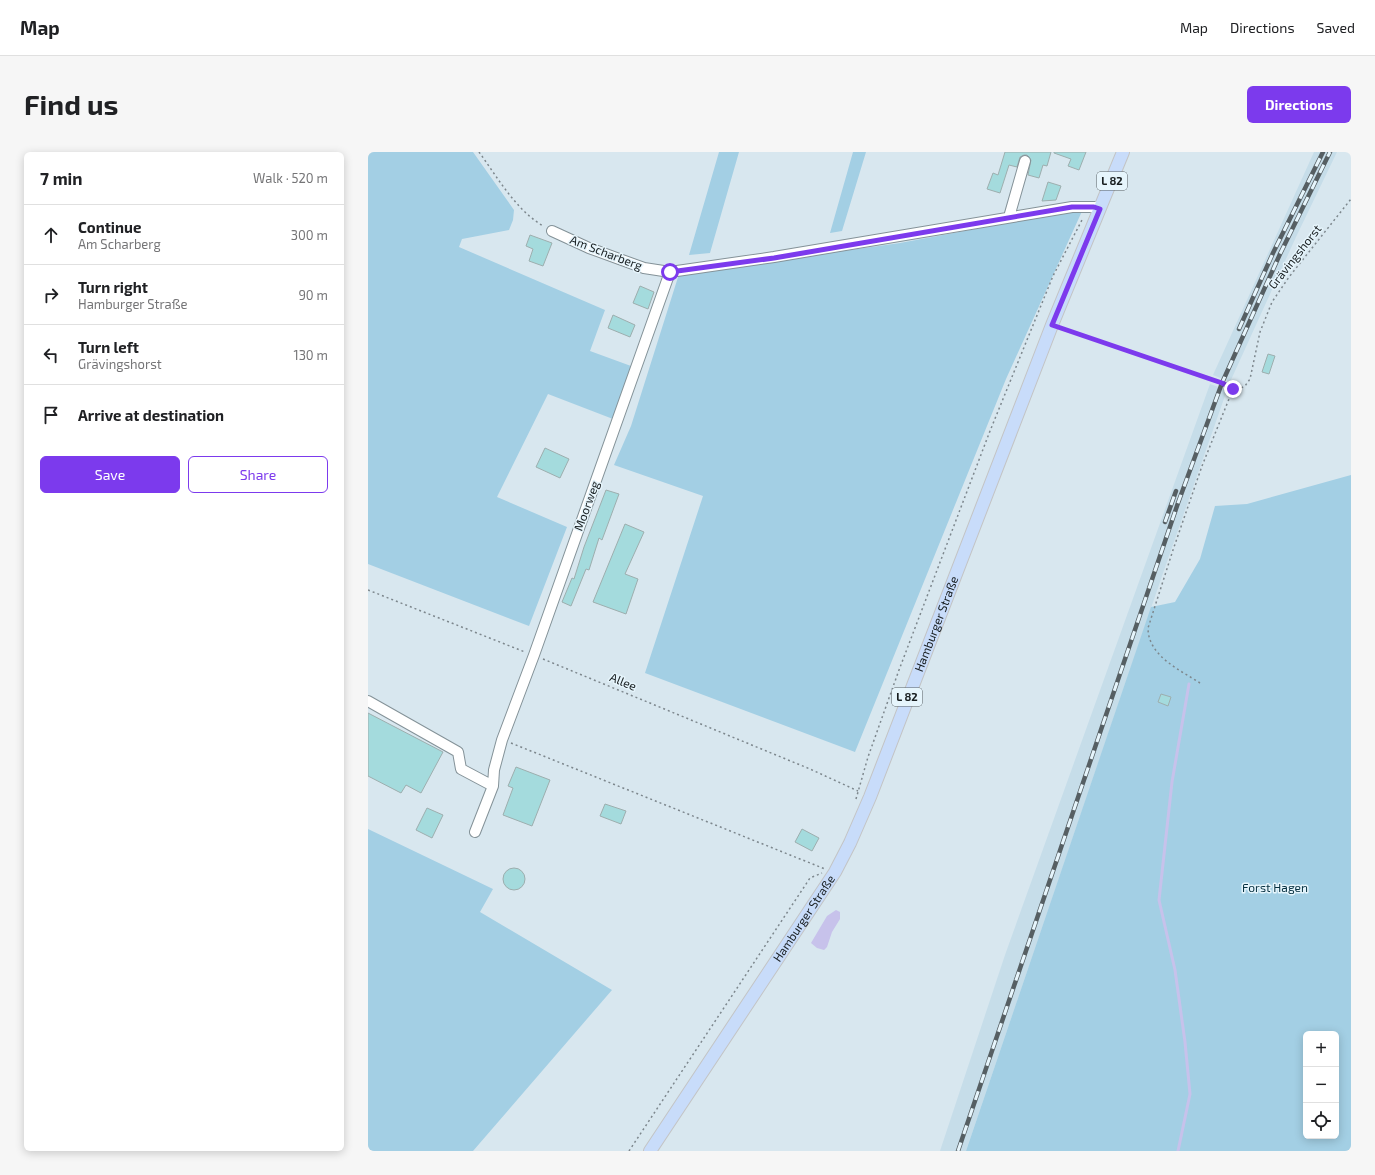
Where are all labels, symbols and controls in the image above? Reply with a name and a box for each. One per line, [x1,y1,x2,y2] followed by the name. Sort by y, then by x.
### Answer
[20,16,60,39] text: Map
[1180,19,1208,36] text: Map
[1230,19,1295,36] text: Directions
[1317,19,1355,36] text: Saved
[1247,86,1351,123] button: Directions
[24,87,118,121] text: Find us
[40,168,83,188] text: 7 min
[253,170,328,186] text: Walk · 520 m
[1097,172,1127,190] road number: L 82
[78,218,141,236] text: Continue
[1265,221,1324,291] street label: Grävingshorst
[40,224,62,246] icon: ahead
[291,227,328,243] text: 300 m
[568,232,645,272] street label: Am Scharberg
[78,236,161,252] text: Am Scharberg
[661,263,679,281] route start
[78,278,148,296] text: Turn right
[40,284,62,306] icon: right
[298,287,328,303] text: 90 m
[78,296,188,312] text: Hamburger Straße
[78,338,139,356] text: Turn left
[40,344,62,366] icon: left
[293,347,328,363] text: 130 m
[78,356,162,372] text: Grävingshorst
[1224,380,1242,398] route end
[40,404,62,426] icon: arrive
[78,406,224,424] text: Arrive at destination
[40,456,180,493] button: Save
[188,456,328,493] button: Share
[571,479,602,532] street label: Moorweg
[911,574,961,673] street label: Hamburger Straße
[608,669,639,693] street label: Allee
[892,688,922,706] road number: L 82
[770,872,837,964] street label: Hamburger Straße
[1242,880,1308,894] park label: Forst Hagen
[1303,1031,1339,1139] map controls
[1303,1031,1339,1067] button: +
[1303,1067,1339,1103] button: −
[1303,1103,1339,1139] button: locate

